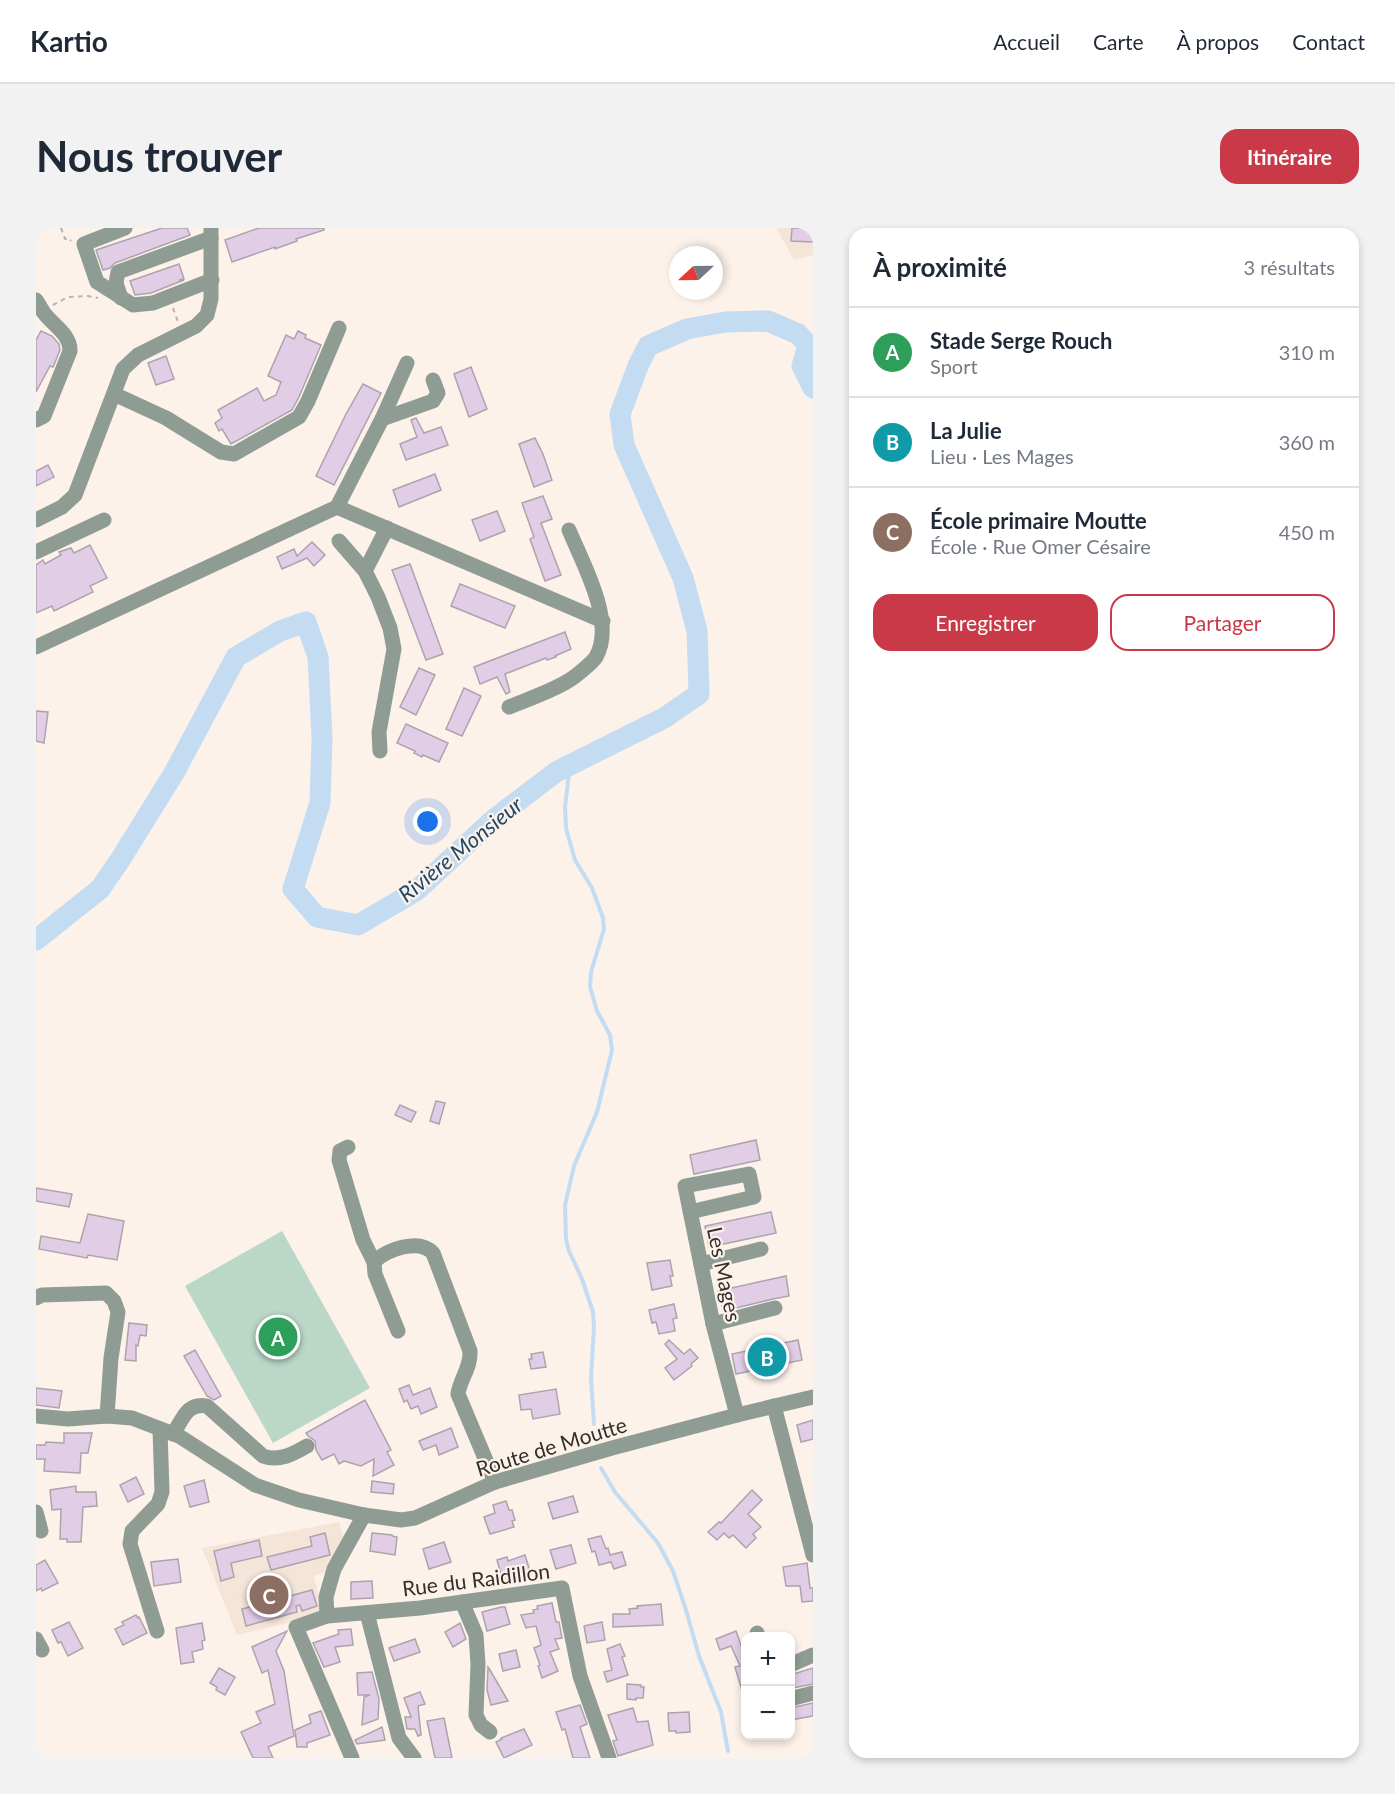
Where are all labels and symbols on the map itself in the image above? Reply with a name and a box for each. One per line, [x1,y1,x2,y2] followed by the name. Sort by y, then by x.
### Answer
[669,246,723,300] north arrow
[392,790,528,907] water label: Rivière Monsieur
[413,807,442,836] your location
[703,1224,747,1324] street label: Les Mages
[258,1314,298,1360] pin: A
[748,1334,786,1380] pin: B
[473,1411,629,1481] street label: Route de Moutte
[401,1558,551,1600] street label: Rue du Raidillon
[250,1572,288,1618] pin: C

